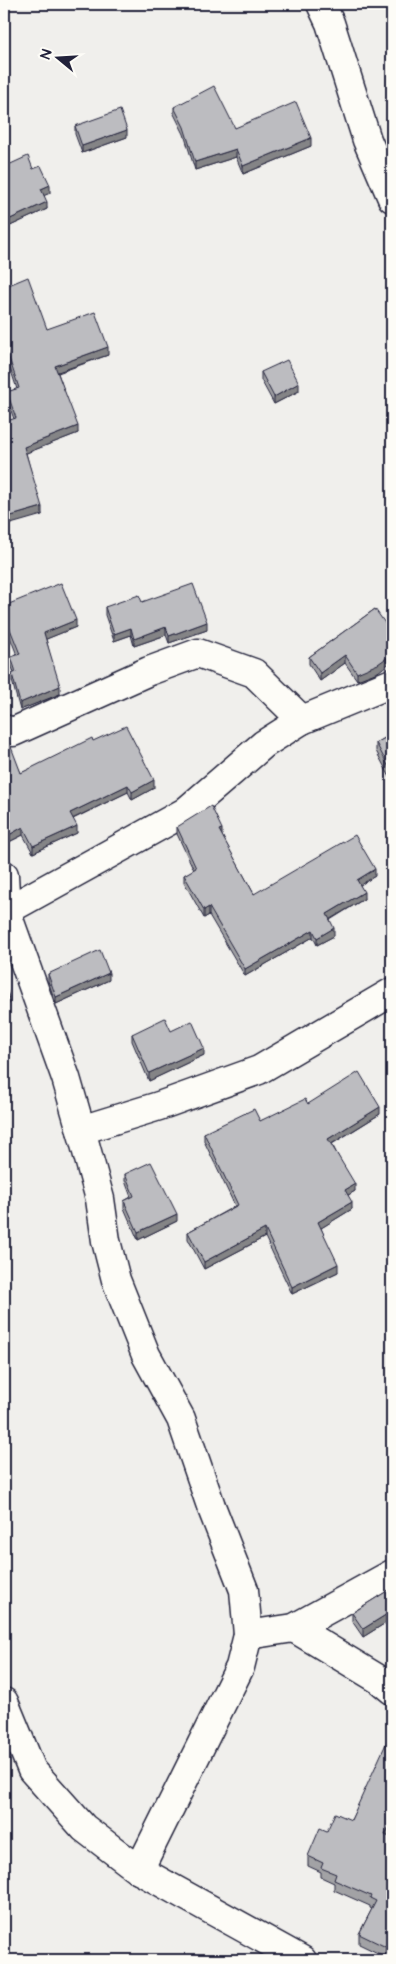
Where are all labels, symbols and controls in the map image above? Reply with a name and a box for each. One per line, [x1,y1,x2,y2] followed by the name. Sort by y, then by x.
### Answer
[32,32,82,82] north arrow
[36,47,58,62] text: N

